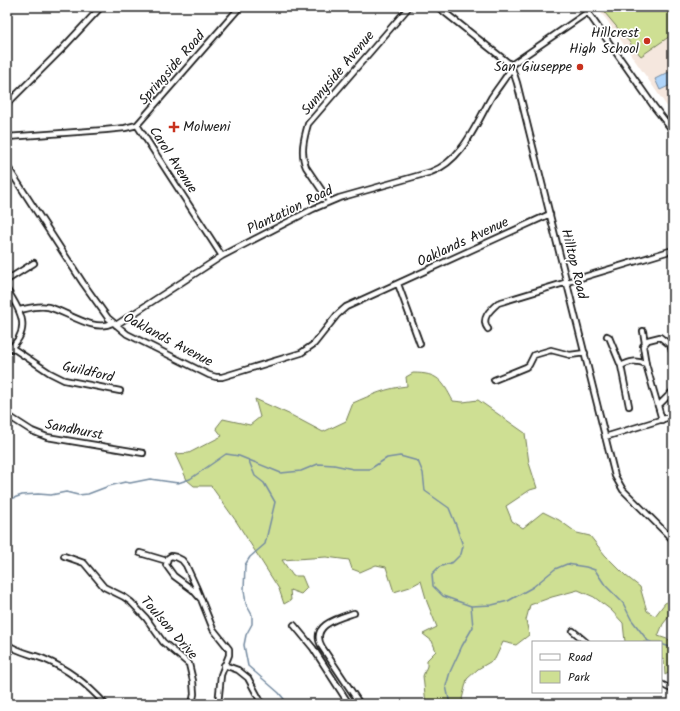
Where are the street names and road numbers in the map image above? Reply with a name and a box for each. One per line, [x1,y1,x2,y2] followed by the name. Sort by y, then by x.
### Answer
[133,25,211,110] street label: Springside Road
[296,25,381,120] street label: Sunnyside Avenue
[143,122,203,199] street label: Carol Avenue
[243,179,338,240] street label: Plantation Road
[414,211,513,273] street label: Oaklands Avenue
[555,227,594,302] street label: Hilltop Road
[119,307,217,373] street label: Oaklands Avenue
[60,355,117,389] street label: Guildford
[43,414,105,447] street label: Sandhurst
[135,591,204,665] street label: Toulson Drive

